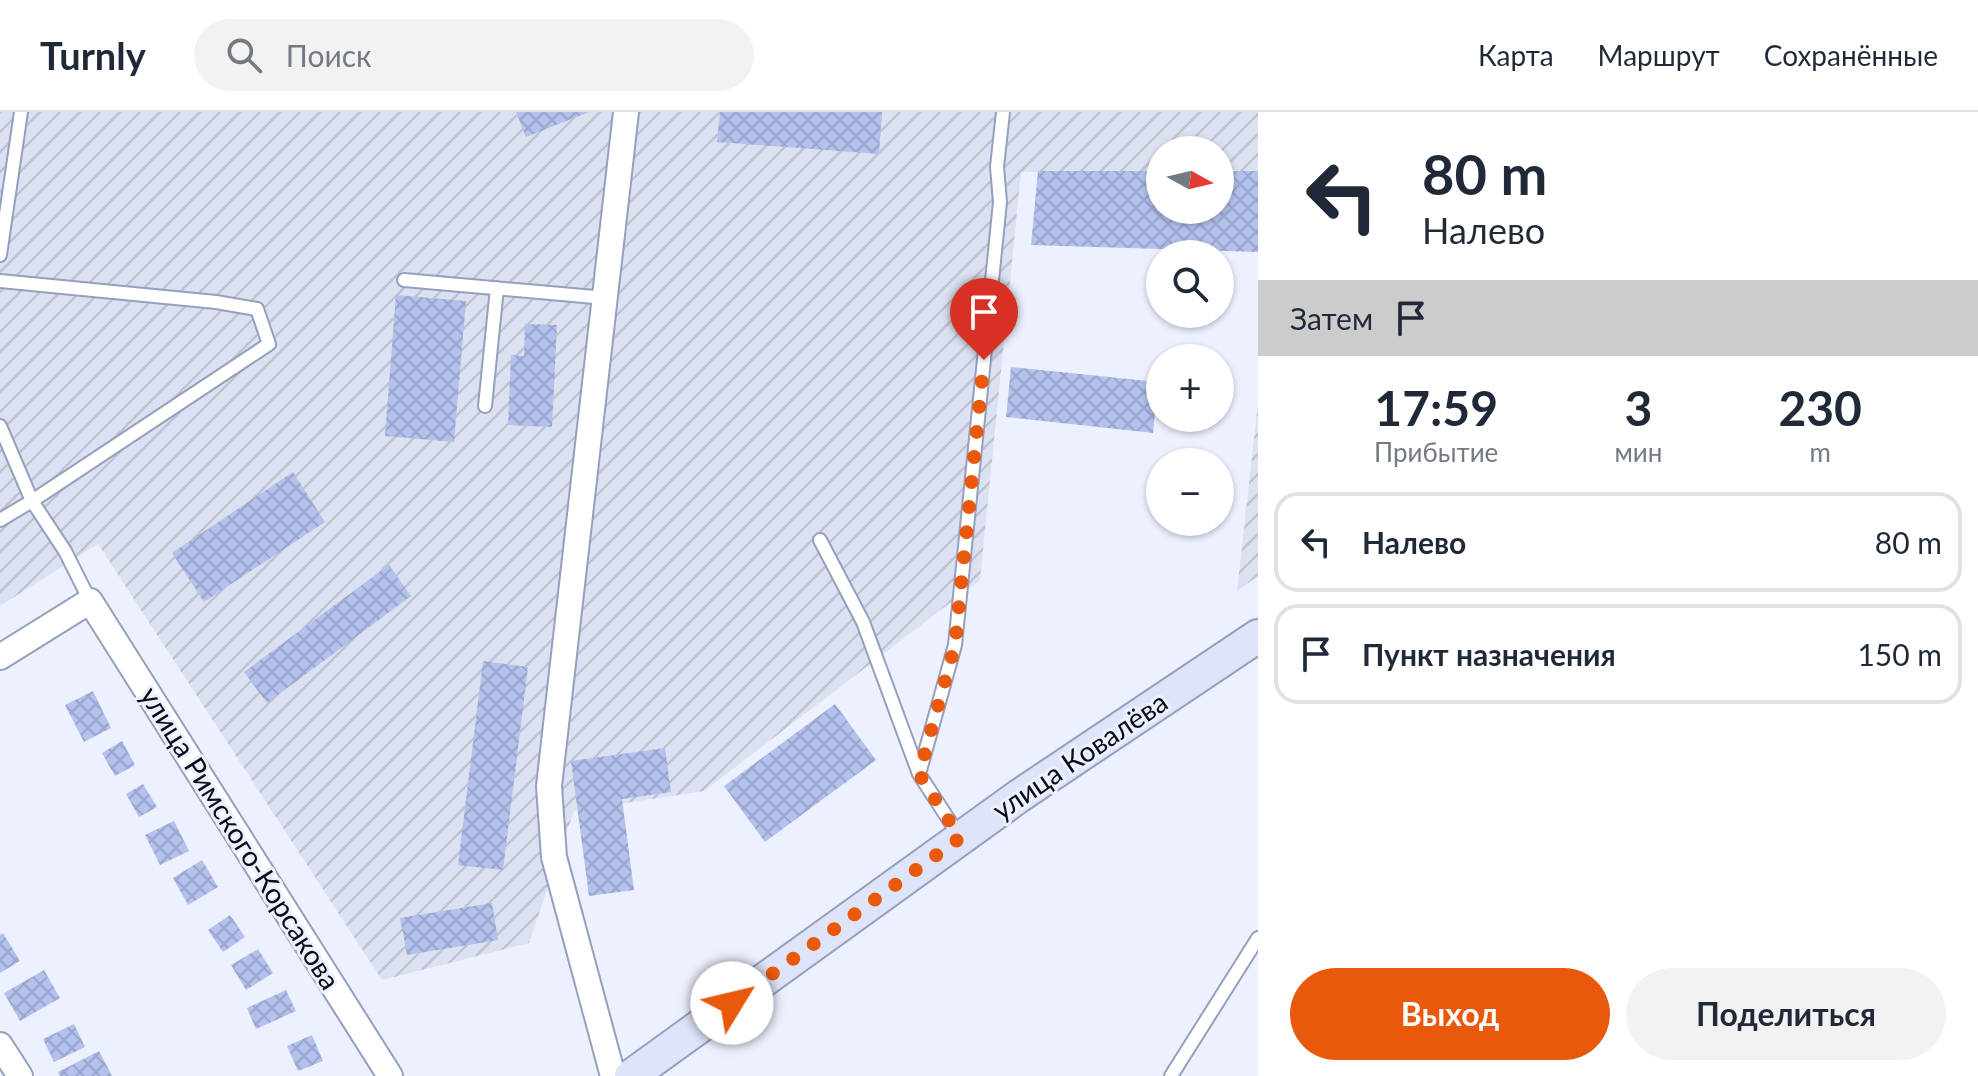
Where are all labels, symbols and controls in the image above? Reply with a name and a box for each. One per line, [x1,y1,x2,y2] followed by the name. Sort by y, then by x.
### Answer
[194,19,754,91] search box
[40,32,146,78] text: Turnly
[222,33,266,77] icon: search
[286,37,372,73] text: Поиск
[1478,38,1554,72] text: Карта
[1598,38,1720,72] text: Маршрут
[1764,38,1938,72] text: Сохранённые
[1146,136,1234,224] north arrow
[1146,136,1234,536] map controls
[1422,140,1547,207] text: 80 m
[1290,144,1394,248] icon: left
[1422,208,1545,252] text: Налево
[1146,240,1234,328] button: search
[950,278,1018,360] pin
[962,290,1006,334] icon: arrive
[1389,296,1433,340] icon: arrive
[1290,300,1373,336] text: Затем
[1146,344,1234,432] button: +
[1374,379,1498,436] text: 17:59
[1624,379,1652,436] text: 3
[1778,379,1862,436] text: 230
[1374,436,1498,468] text: Прибытие
[1614,436,1662,468] text: мин
[1809,436,1831,468] text: m
[1146,448,1234,536] button: −
[1294,520,1338,564] icon: left
[1362,524,1466,560] text: Налево
[1875,524,1942,560] text: 80 m
[1294,632,1338,676] icon: arrive
[1362,636,1616,672] text: Пункт назначения
[1857,636,1942,672] text: 150 m
[134,680,348,995] street label: улица Римского-Корсакова
[985,684,1174,826] street label: улица Ковалёва
[690,961,774,1045] position arrow
[1290,968,1610,1060] button: Выход
[1626,968,1946,1060] button: Поделиться

